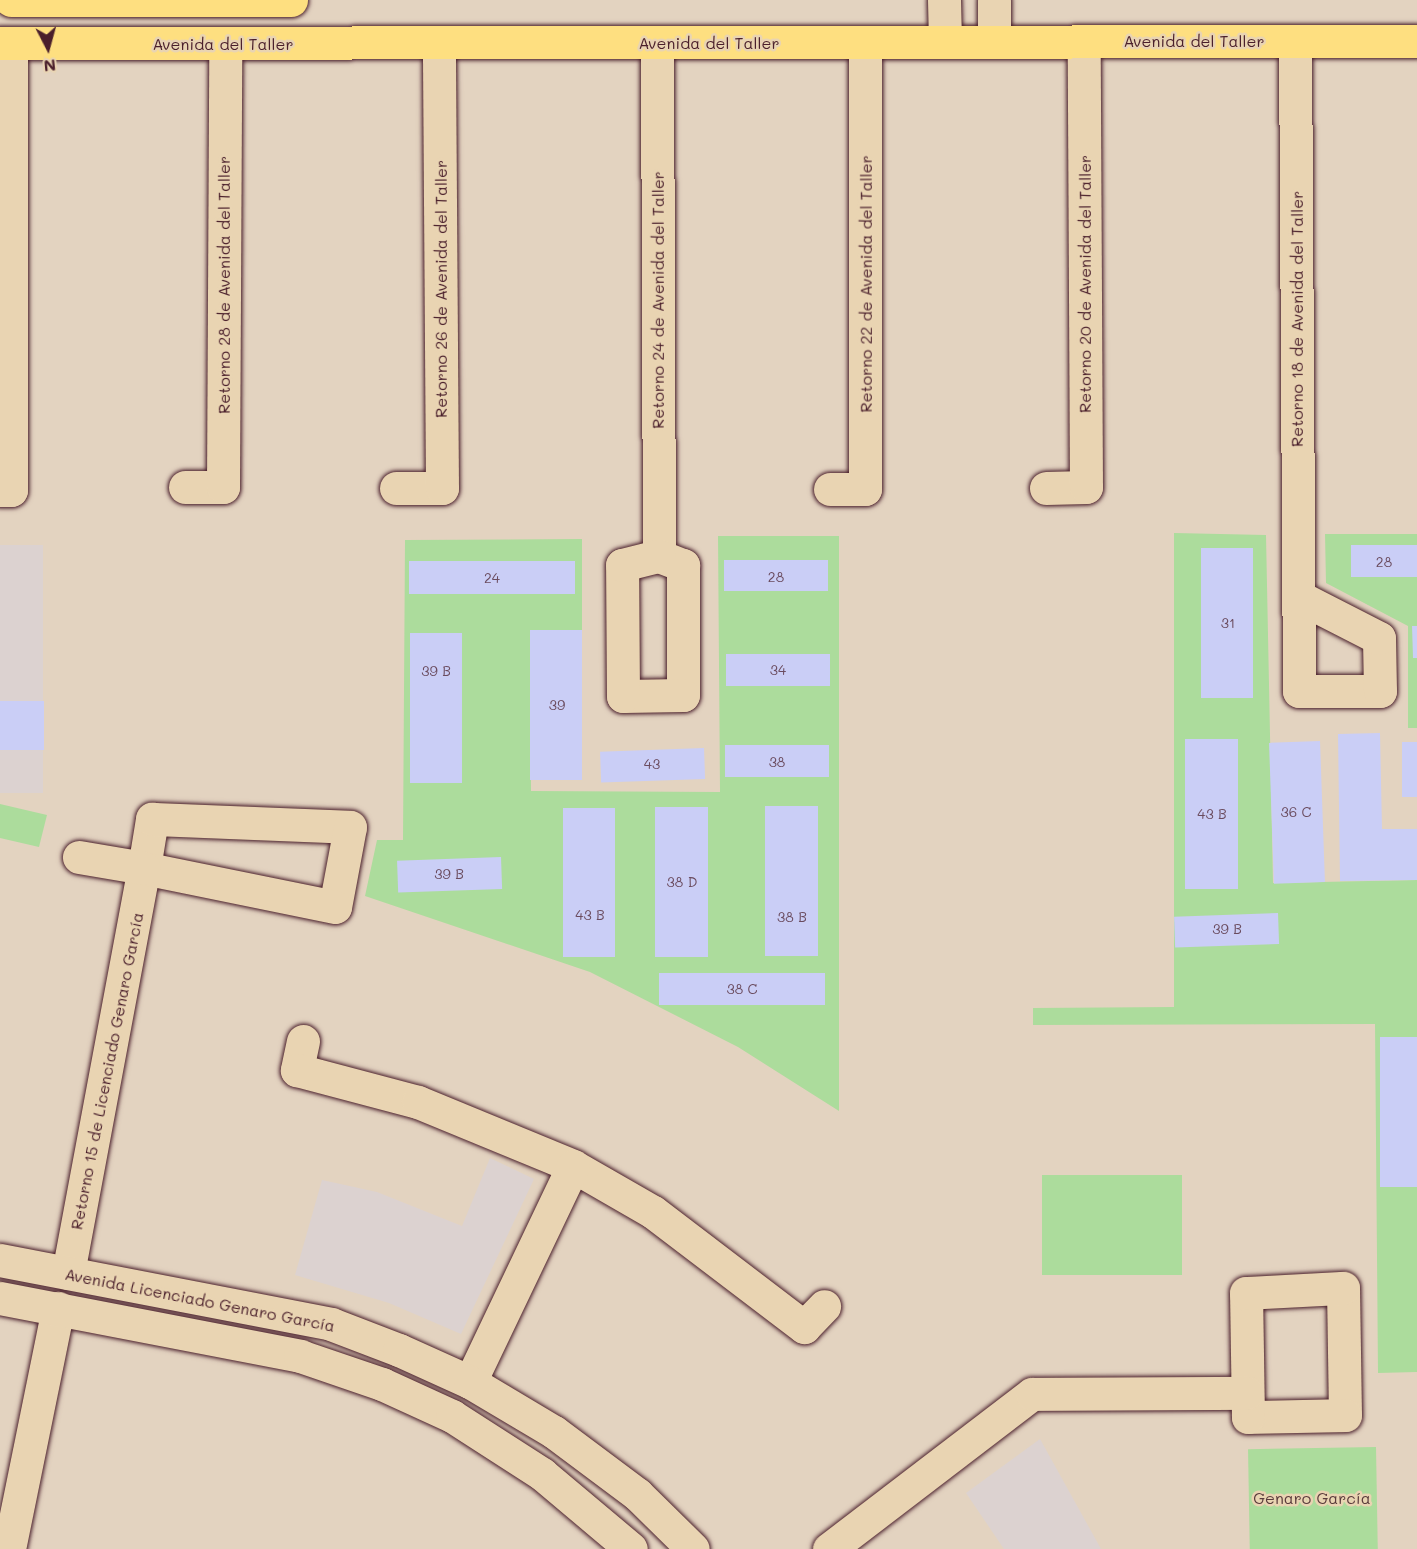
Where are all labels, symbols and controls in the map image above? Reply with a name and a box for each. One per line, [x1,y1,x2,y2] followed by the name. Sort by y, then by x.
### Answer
[18,18,78,78] north arrow
[1124,31,1264,51] street label: Avenida del Taller
[639,33,779,53] street label: Avenida del Taller
[153,34,293,54] street label: Avenida del Taller
[43,55,57,77] text: N
[856,155,876,413] street label: Retorno 22 de Avenida del Taller
[1075,155,1095,413] street label: Retorno 20 de Avenida del Taller
[214,156,234,414] street label: Retorno 28 de Avenida del Taller
[431,160,451,418] street label: Retorno 26 de Avenida del Taller
[648,171,668,429] street label: Retorno 24 de Avenida del Taller
[1287,191,1307,447] street label: Retorno 18 de Avenida del Taller
[1376,554,1392,570] house number: 28
[768,569,784,585] house number: 28
[484,570,500,586] house number: 24
[1221,615,1235,631] house number: 31
[770,662,786,678] house number: 34
[421,663,451,679] house number: 39 B
[549,697,565,713] house number: 39
[769,754,785,770] house number: 38
[644,756,660,772] house number: 43
[1280,804,1312,820] house number: 36 C
[1197,806,1227,822] house number: 43 B
[434,866,464,882] house number: 39 B
[667,874,697,890] house number: 38 D
[575,907,605,923] house number: 43 B
[777,909,807,925] house number: 38 B
[67,911,147,1231] street label: Retorno 15 de Licenciado Genaro García
[1212,921,1242,937] house number: 39 B
[726,981,758,997] house number: 38 C
[63,1264,337,1336] street label: Avenida Licenciado Genaro García
[1253,1488,1371,1508] park label: Genaro García

